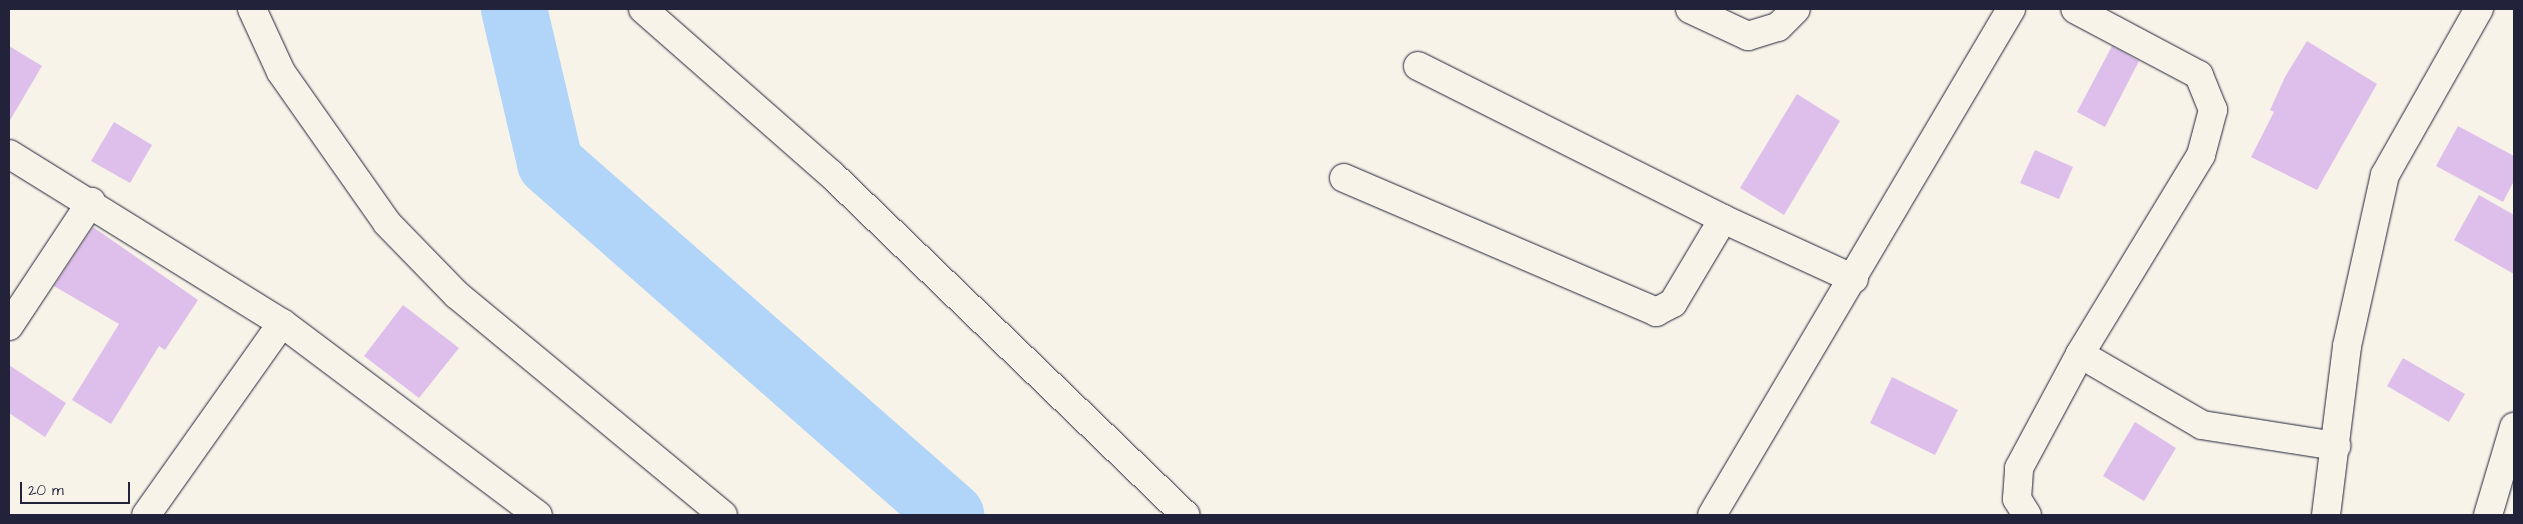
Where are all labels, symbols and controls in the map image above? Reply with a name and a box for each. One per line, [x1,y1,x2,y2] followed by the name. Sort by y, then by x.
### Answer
[22,472,132,504] scale bar
[28,480,64,501] text: 20 m

